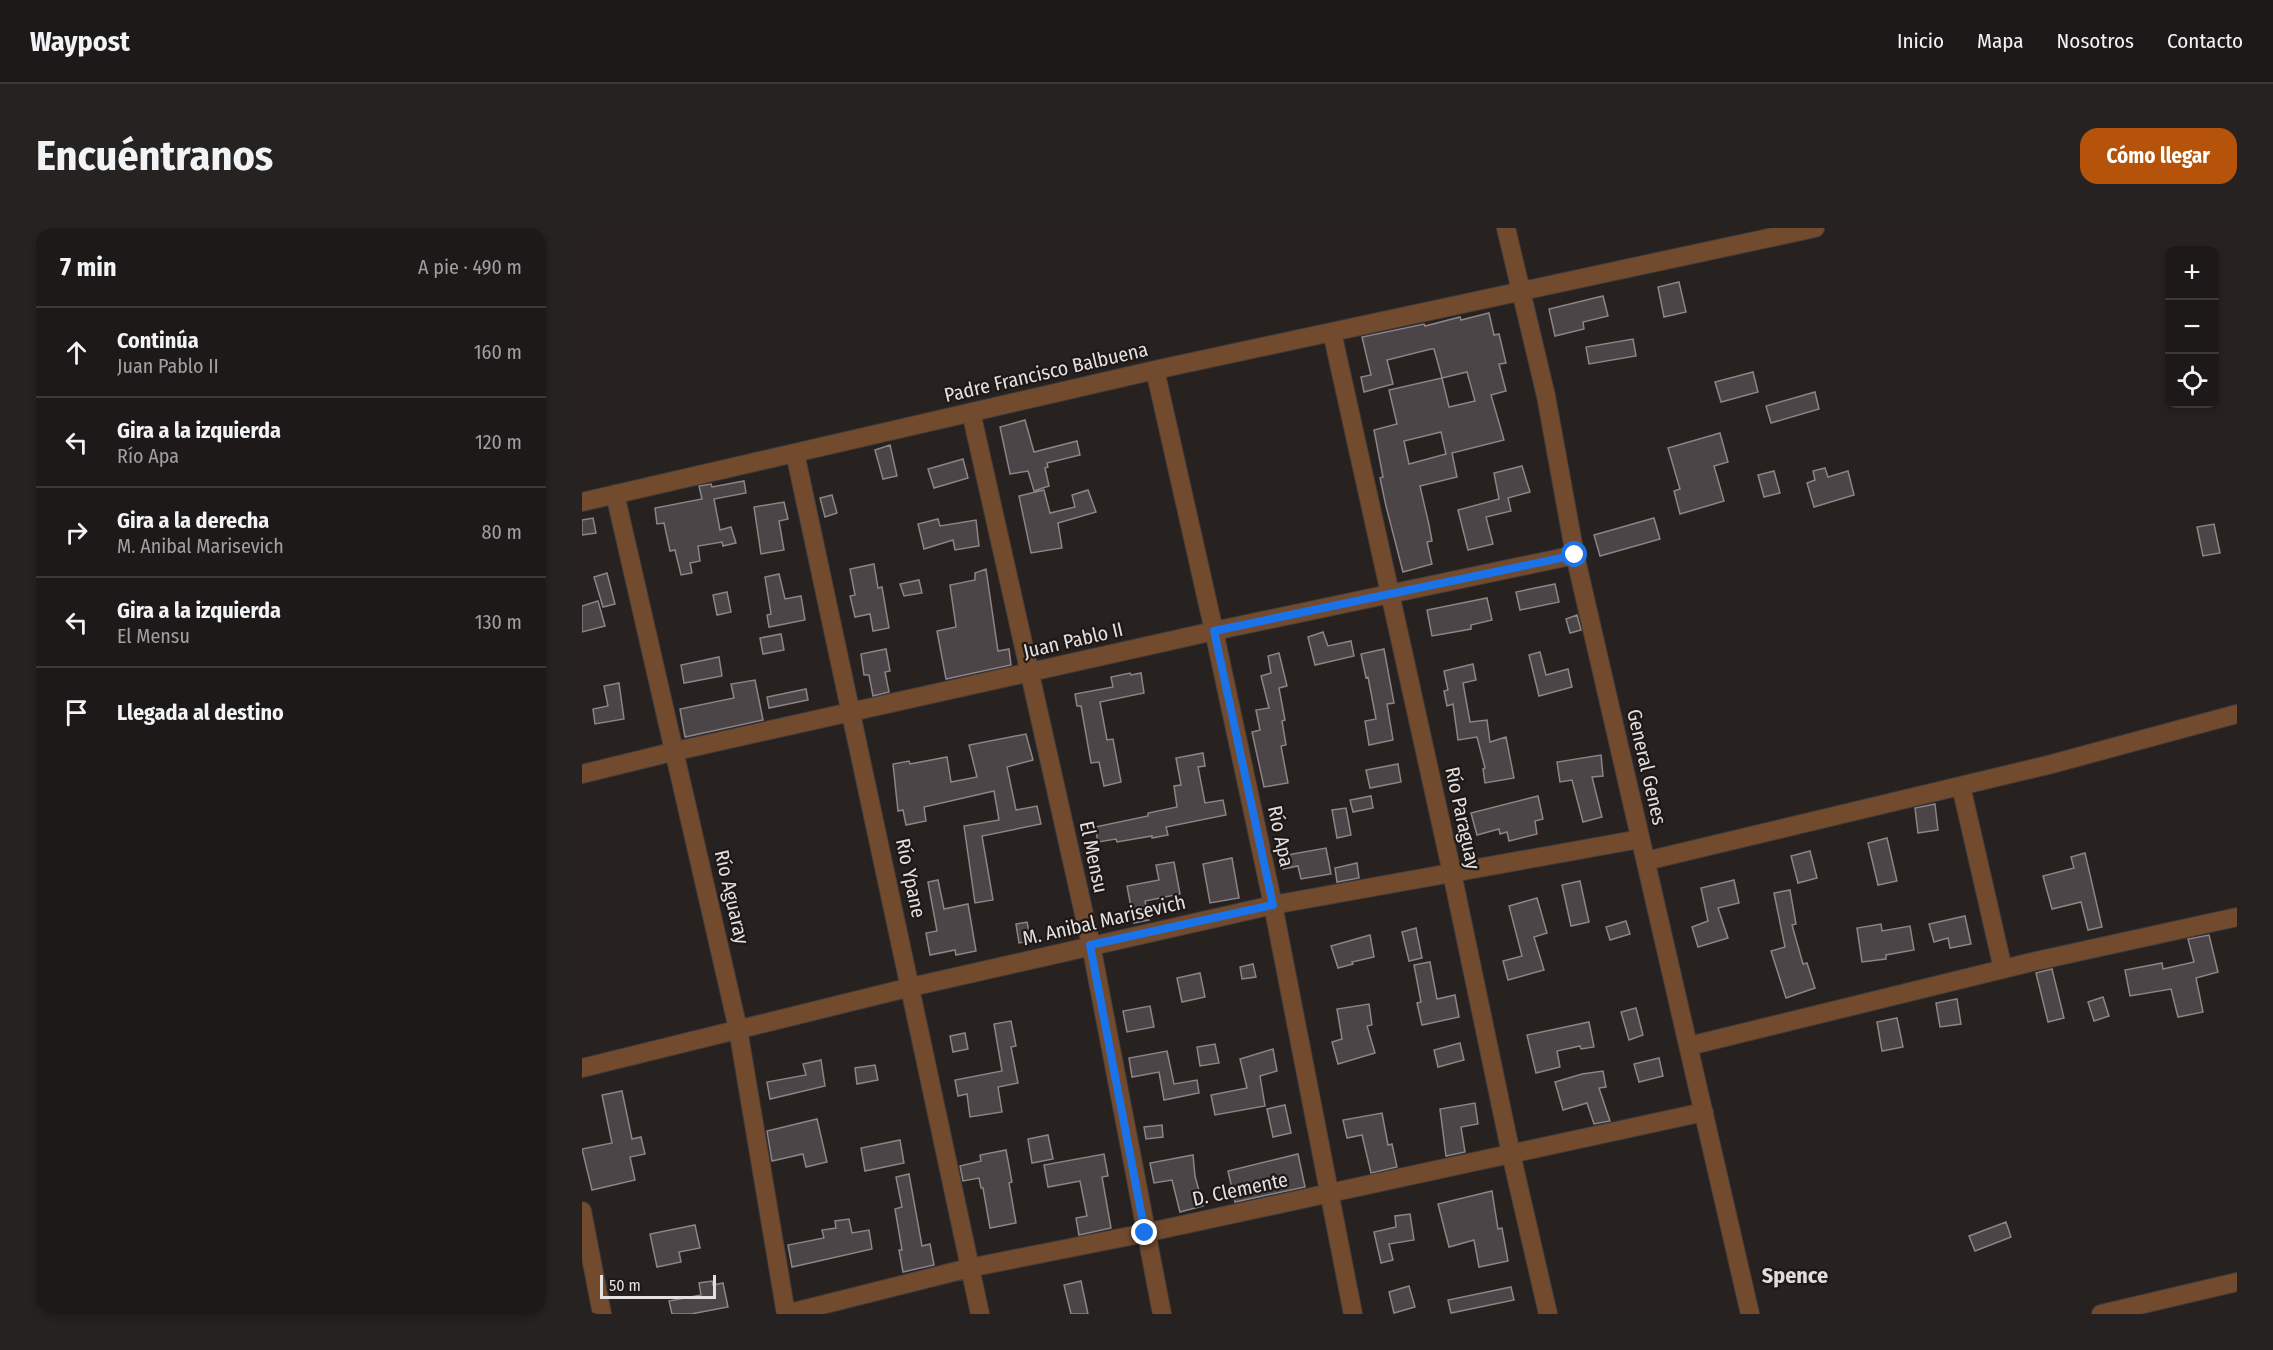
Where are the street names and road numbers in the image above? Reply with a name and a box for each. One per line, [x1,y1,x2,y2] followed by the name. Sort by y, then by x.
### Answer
[942,337,1150,407] street label: Padre Francisco Balbuena
[1021,617,1125,663] street label: Juan Pablo II
[1622,707,1672,827] street label: General Genes
[1440,764,1486,872] street label: Río Paraguay
[1263,803,1299,869] street label: Río Apa
[1075,819,1113,895] street label: El Mensu
[891,836,931,920] street label: Río Ypane
[710,848,754,947] street label: Río Aguaray
[1020,890,1188,950] street label: M. Anibal Marisevich
[1190,1167,1290,1211] street label: D. Clemente

